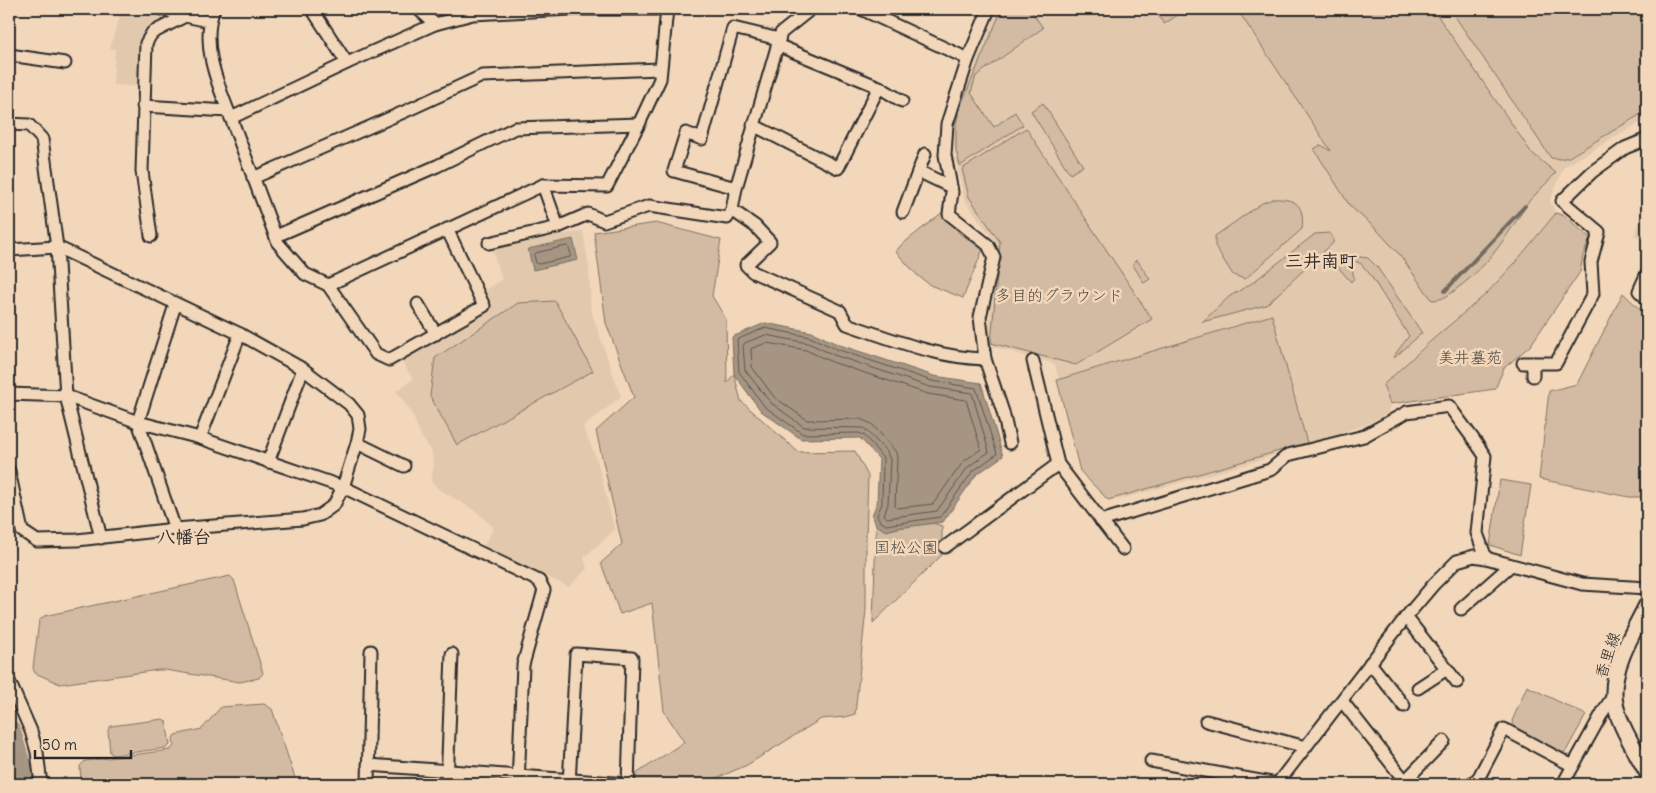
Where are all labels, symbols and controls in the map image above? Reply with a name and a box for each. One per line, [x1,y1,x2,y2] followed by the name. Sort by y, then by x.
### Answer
[1285,249,1357,272] district label: 三井南町
[995,285,1123,305] park label: 多目的グラウンド
[1438,347,1502,367] park label: 美井墓苑
[157,525,211,548] district label: 八幡台
[874,537,938,557] park label: 国松公園
[1590,629,1624,681] street label: 香里線
[35,728,131,760] scale bar
[42,735,77,754] text: 50 m

